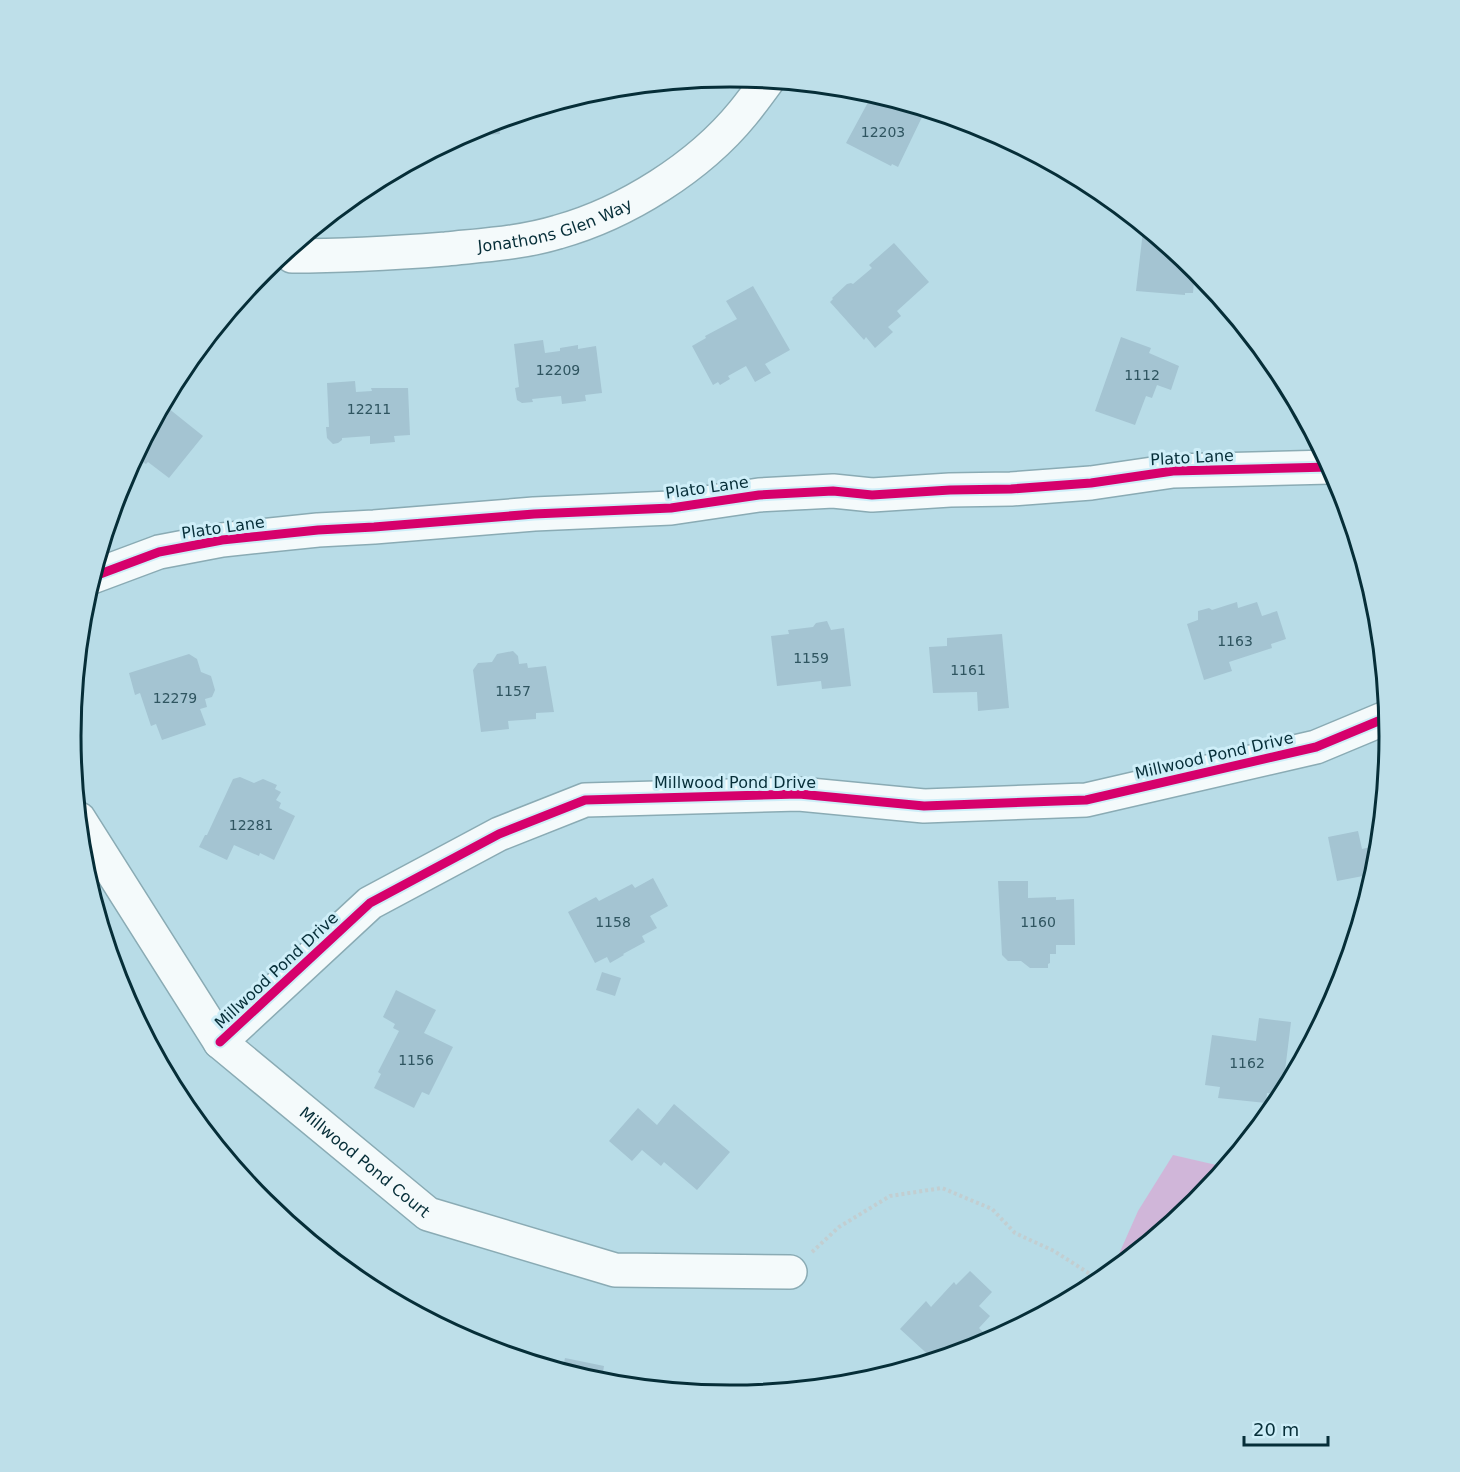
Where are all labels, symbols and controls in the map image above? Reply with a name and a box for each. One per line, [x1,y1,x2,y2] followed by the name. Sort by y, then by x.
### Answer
[861,124,905,140] house number: 12203
[476,195,635,256] street label: Jonathons Glen Way
[536,362,580,378] house number: 12209
[1124,367,1160,383] house number: 1112
[347,401,391,417] house number: 12211
[1150,446,1234,469] street label: Plato Lane
[664,472,750,503] street label: Plato Lane
[180,512,266,543] street label: Plato Lane
[1217,633,1253,649] house number: 1163
[793,650,829,666] house number: 1159
[950,662,986,678] house number: 1161
[495,683,531,699] house number: 1157
[153,690,197,706] house number: 12279
[1133,728,1295,783] street label: Millwood Pond Drive
[654,773,816,792] street label: Millwood Pond Drive
[229,817,273,833] house number: 12281
[211,908,342,1033] street label: Millwood Pond Drive
[595,914,631,930] house number: 1158
[1020,914,1056,930] house number: 1160
[398,1052,434,1068] house number: 1156
[1229,1055,1265,1071] house number: 1162
[296,1103,434,1222] street label: Millwood Pond Court
[1244,1409,1328,1447] scale bar
[1253,1419,1299,1440] text: 20 m

